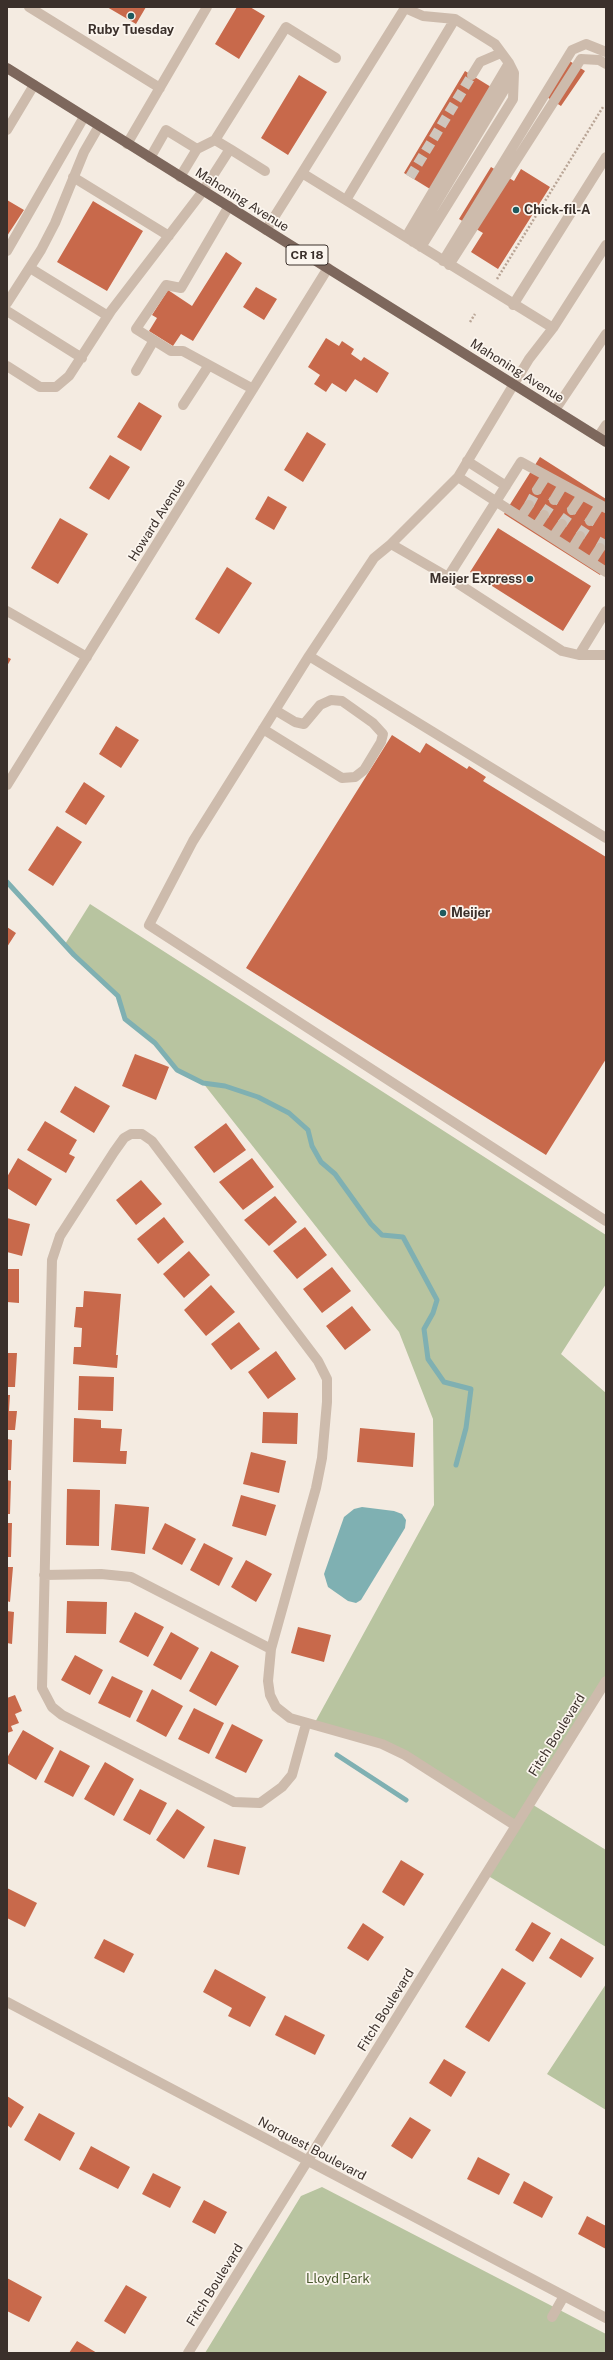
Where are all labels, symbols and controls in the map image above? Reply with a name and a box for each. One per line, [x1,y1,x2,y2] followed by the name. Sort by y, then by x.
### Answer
[126,11,136,21] marker: Ruby Tuesday
[88,22,174,38] place label: Ruby Tuesday
[192,165,292,235] street label: Mahoning Avenue
[524,202,590,218] place label: Chick-fil-A
[511,205,521,215] marker: Chick-fil-A
[286,245,328,265] road number: CR 18
[467,336,567,406] street label: Mahoning Avenue
[125,476,189,564] street label: Howard Avenue
[430,571,522,587] place label: Meijer Express
[525,574,535,584] marker: Meijer Express
[451,905,490,921] place label: Meijer
[438,908,448,918] marker: Meijer
[525,1691,589,1779] street label: Fitch Boulevard
[354,1966,418,2054] street label: Fitch Boulevard
[255,2114,369,2184] street label: Norquest Boulevard
[183,2241,247,2329] street label: Fitch Boulevard
[306,2271,370,2287] park label: Lloyd Park

